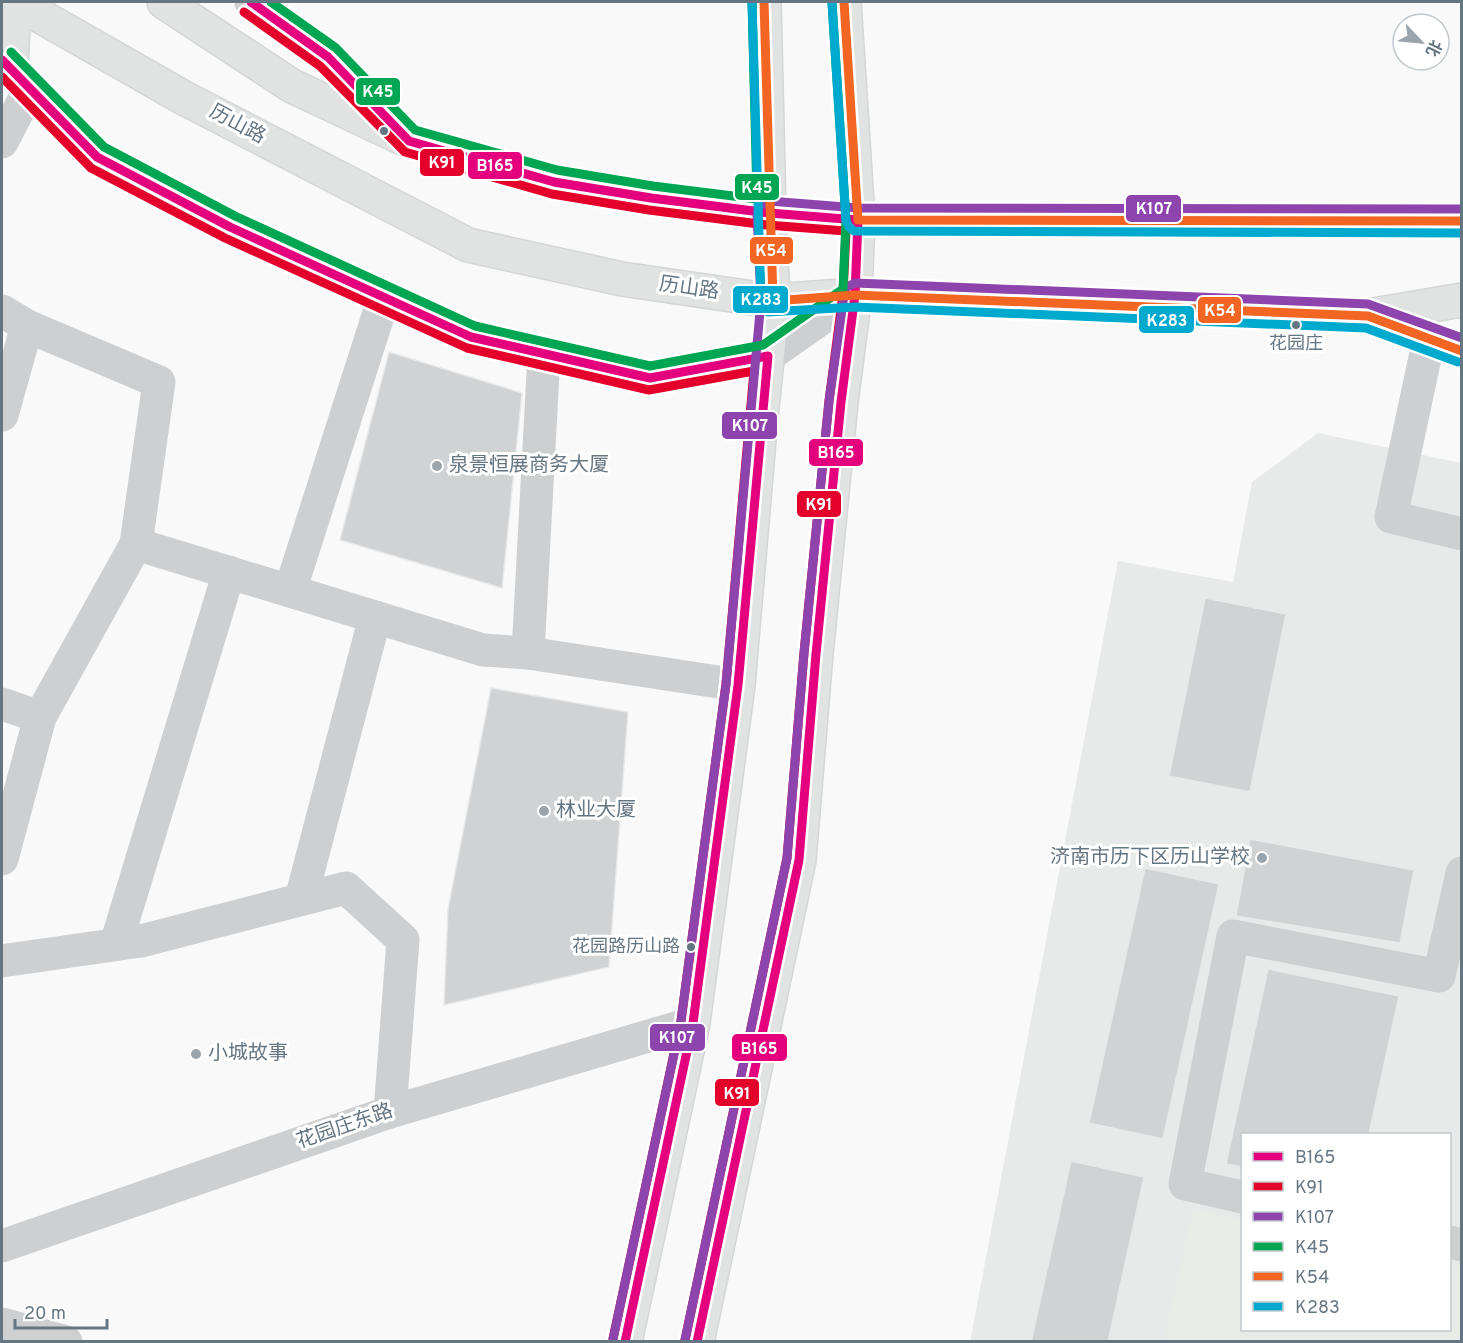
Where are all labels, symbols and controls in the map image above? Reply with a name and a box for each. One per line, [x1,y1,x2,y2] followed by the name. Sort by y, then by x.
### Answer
[1391,12,1451,72] north arrow
[1420,36,1445,59] text: 北
[355,77,401,106] line badge: K45
[362,83,394,103] text: K45
[204,99,270,151] street label: 历山路
[378,125,390,137] unlabelled marker
[419,148,465,177] line badge: K91
[467,151,523,180] line badge: B165
[429,154,455,174] text: K91
[476,157,514,177] text: B165
[734,173,780,201] line badge: K45
[741,179,773,199] text: K45
[1125,194,1182,223] line badge: K107
[1136,200,1172,220] text: K107
[749,236,794,265] line badge: K54
[755,242,787,262] text: K54
[657,272,721,306] street label: 历山路
[732,285,789,314] line badge: K283
[741,291,781,311] text: K283
[1197,296,1242,324] line badge: K54
[1204,302,1236,322] text: K54
[1138,305,1195,334] line badge: K283
[1147,312,1187,332] text: K283
[1290,319,1302,331] marker: 花园庄
[1269,333,1323,356] place label: 花园庄
[721,411,778,440] line badge: K107
[732,417,768,437] text: K107
[808,438,864,467] line badge: B165
[817,444,855,464] text: B165
[449,453,609,479] place label: 泉景·恒展商务大厦
[430,459,444,473] marker: 泉景·恒展商务大厦
[796,490,842,518] line badge: K91
[806,496,832,516] text: K91
[556,798,636,824] place label: 林业大厦
[537,804,551,818] marker: 林业大厦
[1050,845,1250,871] place label: 济南市历下区历山学校
[1255,851,1269,865] marker: 济南市历下区历山学校
[572,936,680,959] place label: 花园路历山路
[685,941,697,953] marker: 花园路历山路
[649,1023,706,1052] line badge: K107
[659,1029,695,1049] text: K107
[731,1033,788,1062] line badge: B165
[740,1040,778,1060] text: B165
[208,1041,288,1067] place label: 小城故事
[189,1047,203,1061] marker: 小城故事
[714,1078,760,1107] line badge: K91
[724,1085,750,1105] text: K91
[293,1098,397,1156] street label: 花园庄东路
[1241,1133,1451,1331] legend
[1295,1147,1335,1170] text: B165
[1295,1177,1324,1200] text: K91
[1295,1207,1334,1230] text: K107
[1295,1237,1329,1260] text: K45
[1295,1267,1329,1290] text: K54
[15,1292,106,1330] scale bar
[1295,1297,1340,1320] text: K283
[24,1303,66,1326] text: 20 m

